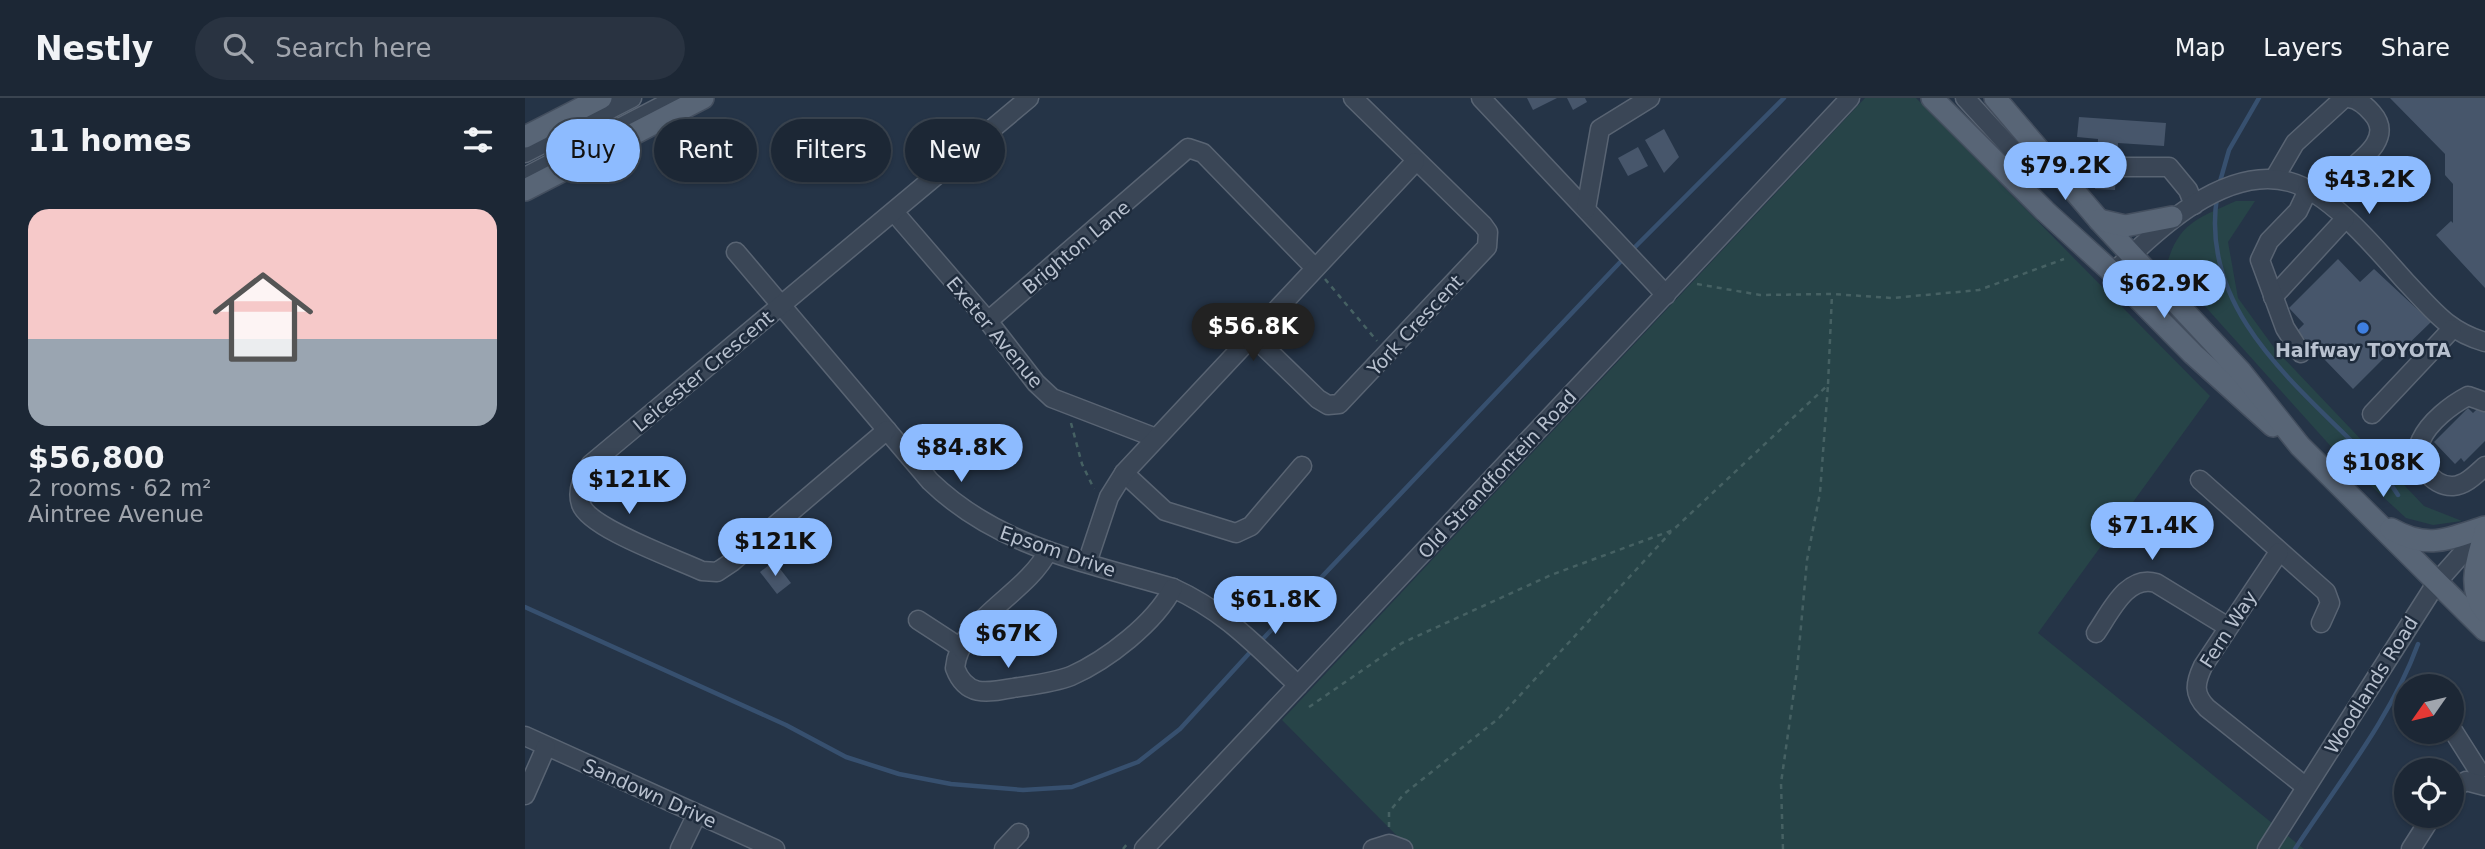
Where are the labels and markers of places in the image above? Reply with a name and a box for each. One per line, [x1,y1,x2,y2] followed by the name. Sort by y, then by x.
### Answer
[2008,142,2122,202] pin: $79.2K
[2312,156,2426,216] pin: $43.2K
[2107,260,2221,320] pin: $62.9K
[1196,303,1310,363] pin: $56.8K
[2355,320,2371,336] marker: Halfway TOYOTA
[2275,339,2451,361] place label: Halfway TOYOTA
[904,424,1018,484] pin: $84.8K
[2334,440,2432,499] pin: $108K
[580,456,678,516] pin: $121K
[2095,503,2209,562] pin: $71.4K
[726,518,824,578] pin: $121K
[1218,576,1332,636] pin: $61.8K
[967,610,1049,670] pin: $67K

